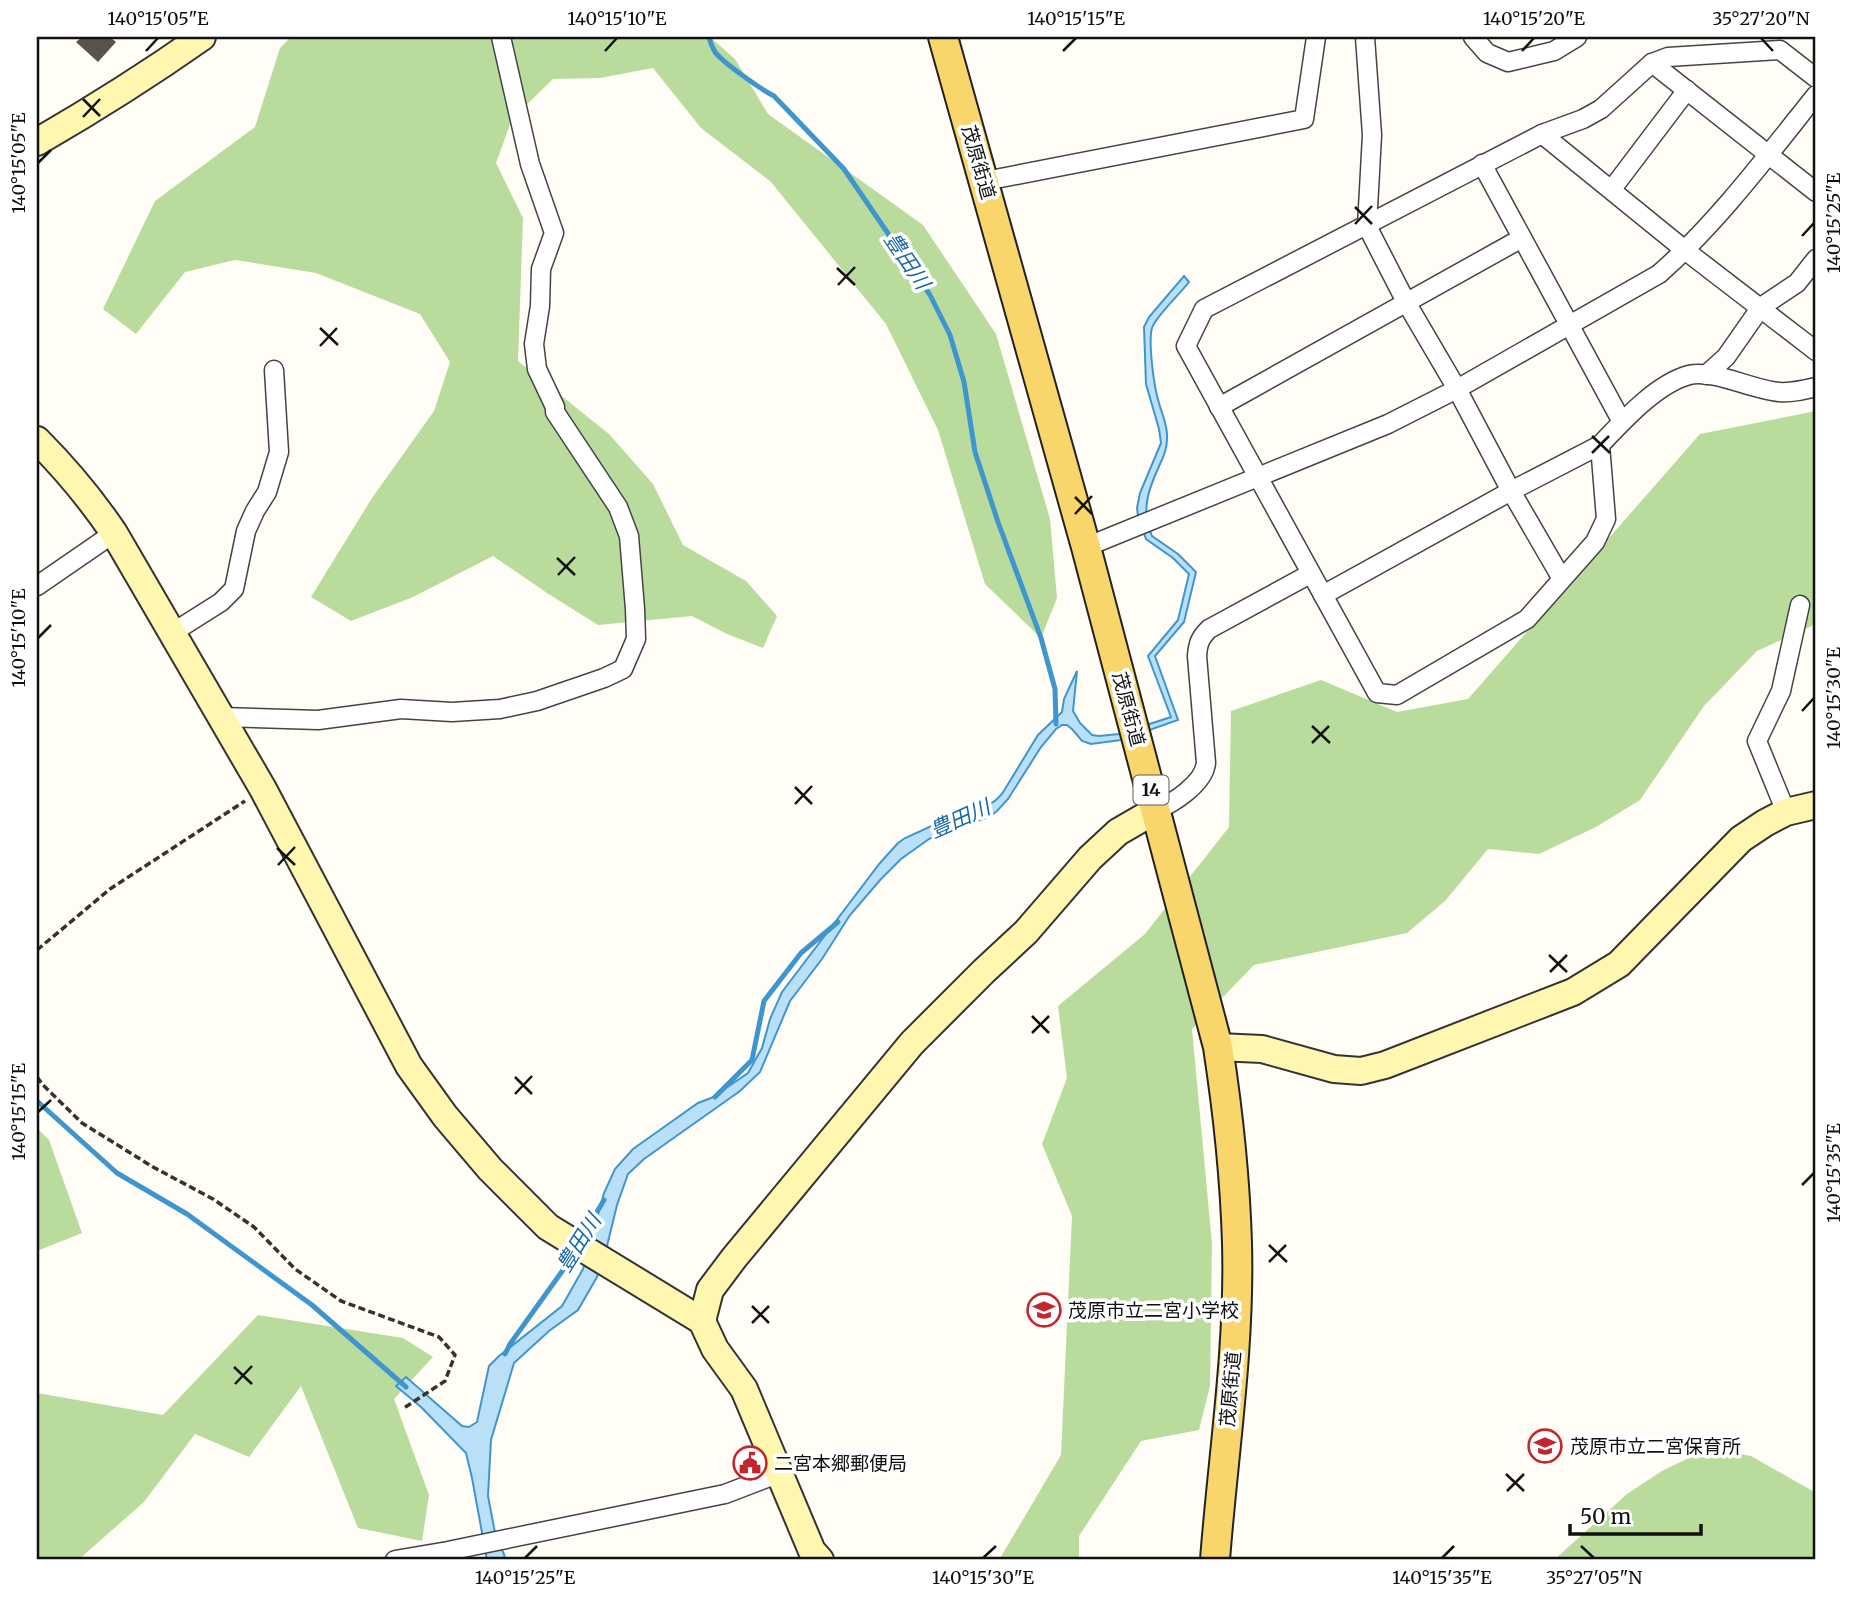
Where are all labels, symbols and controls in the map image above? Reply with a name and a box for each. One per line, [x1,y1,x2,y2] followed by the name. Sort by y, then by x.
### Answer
[108,7,209,30] text: 140°15'05"E
[568,7,667,30] text: 140°15'10"E
[1027,7,1125,30] text: 140°15'15"E
[1483,7,1586,30] text: 140°15'20"E
[1712,7,1810,30] text: 35°27'20"N
[7,112,30,213] text: 140°15'05"E
[957,122,1001,202] street label: 茂原街道
[1822,172,1845,273] text: 140°15'25"E
[879,227,937,296] water label: 豊田川
[7,588,30,688] text: 140°15'10"E
[1822,647,1845,749] text: 140°15'30"E
[1108,669,1150,749] street label: 茂原街道
[1134,776,1168,804] road number: 14
[926,793,996,844] water label: 豊田川
[7,1063,30,1161] text: 140°15'15"E
[1822,1123,1845,1223] text: 140°15'35"E
[550,1207,608,1277] water label: 豊田川
[1025,1291,1063,1329] school or university icon: 茂原市立二宮小学校
[1068,1298,1239,1322] place label: 茂原市立二宮小学校
[1215,1350,1245,1428] street label: 茂原街道
[1526,1427,1564,1465] school or university icon: 茂原市立二宮保育所
[1570,1434,1741,1458] place label: 茂原市立二宮保育所
[731,1444,769,1482] public building icon: 二宮本郷郵便局
[774,1451,907,1475] place label: 二宮本郷郵便局
[1570,1492,1701,1536] scale bar
[1580,1503,1631,1530] text: 50 m
[475,1566,576,1589] text: 140°15'25"E
[932,1566,1034,1589] text: 140°15'30"E
[1392,1566,1492,1589] text: 140°15'35"E
[1546,1566,1642,1589] text: 35°27'05"N

